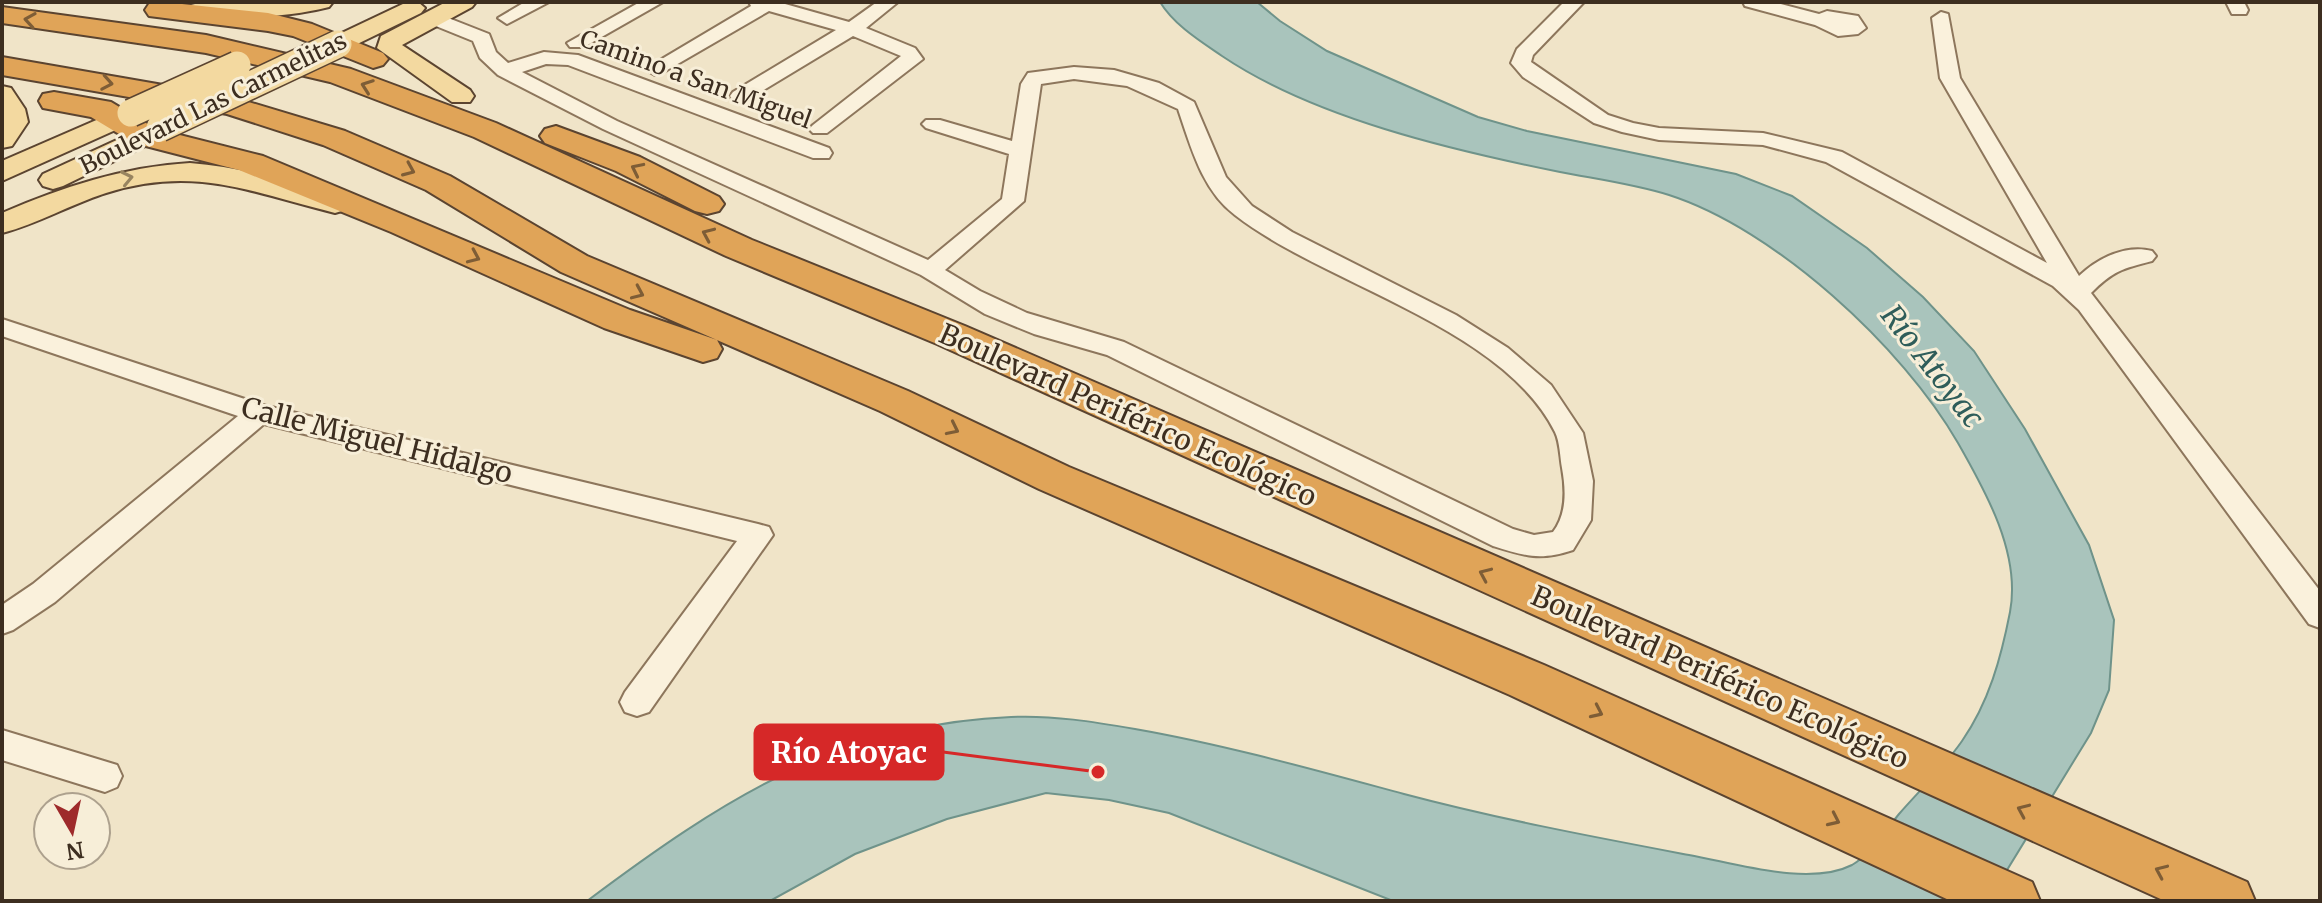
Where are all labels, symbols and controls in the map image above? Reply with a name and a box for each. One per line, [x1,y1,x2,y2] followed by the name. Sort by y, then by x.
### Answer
[23,12,37,29] one-way arrow
[576,23,816,135] street label: Camino a San Miguel
[74,25,352,181] street label: Boulevard Las Carmelitas
[100,74,113,91] one-way arrow
[361,79,375,95] one-way arrow
[401,161,415,177] one-way arrow
[631,163,646,179] one-way arrow
[120,170,134,187] one-way arrow
[702,227,716,243] one-way arrow
[466,247,480,263] one-way arrow
[630,283,644,299] one-way arrow
[1873,297,1993,435] water label: Río Atoyac
[934,315,1322,515] street label: Boulevard Periférico Ecológico
[238,389,516,491] street label: Calle Miguel Hidalgo
[945,419,960,435] one-way arrow
[1478,567,1493,583] one-way arrow
[1526,577,1914,777] street label: Boulevard Periférico Ecológico
[1589,702,1604,718] one-way arrow
[755,725,943,779] callout: Río Atoyac
[771,733,927,771] text: Río Atoyac
[32,791,112,871] north arrow
[2017,804,2031,820] one-way arrow
[1826,810,1840,826] one-way arrow
[64,836,86,866] text: N
[2155,865,2169,881] one-way arrow

